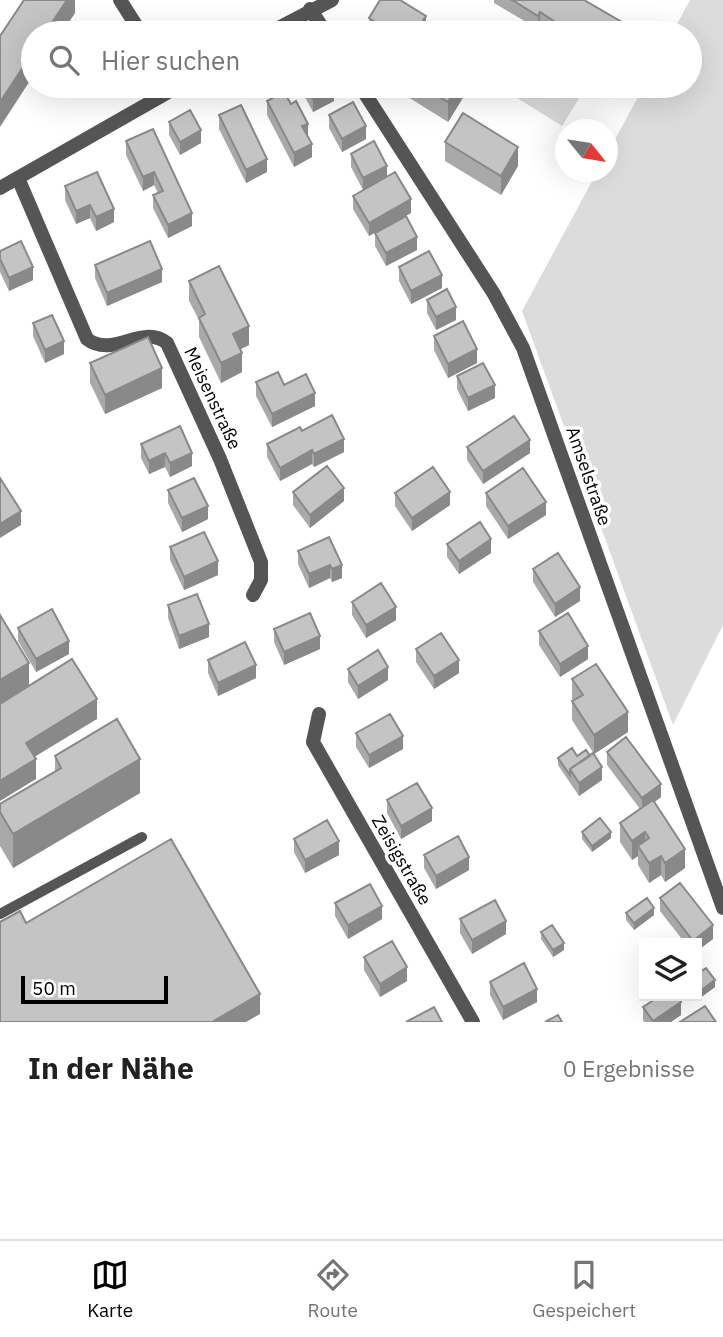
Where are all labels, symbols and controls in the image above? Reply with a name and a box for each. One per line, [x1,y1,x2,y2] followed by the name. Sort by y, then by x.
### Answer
[21,21,702,98] search box
[45,41,83,79] icon: search
[101,43,240,77] text: Hier suchen
[555,119,618,182] north arrow
[179,343,247,453] street label: Meisenstraße
[561,423,617,529] street label: Amselstraße
[367,811,437,909] street label: Zeisigstraße
[639,938,702,1001] map controls
[639,938,702,1001] button: layers
[21,973,168,1005] scale bar
[32,976,76,1000] text: 50 m
[28,1048,194,1087] text: In der Nähe
[563,1053,695,1083] text: 0 Ergebnisse
[87,1256,133,1322] tab: Karte
[308,1256,358,1322] tab: Route
[532,1256,636,1322] tab: Gespeichert

